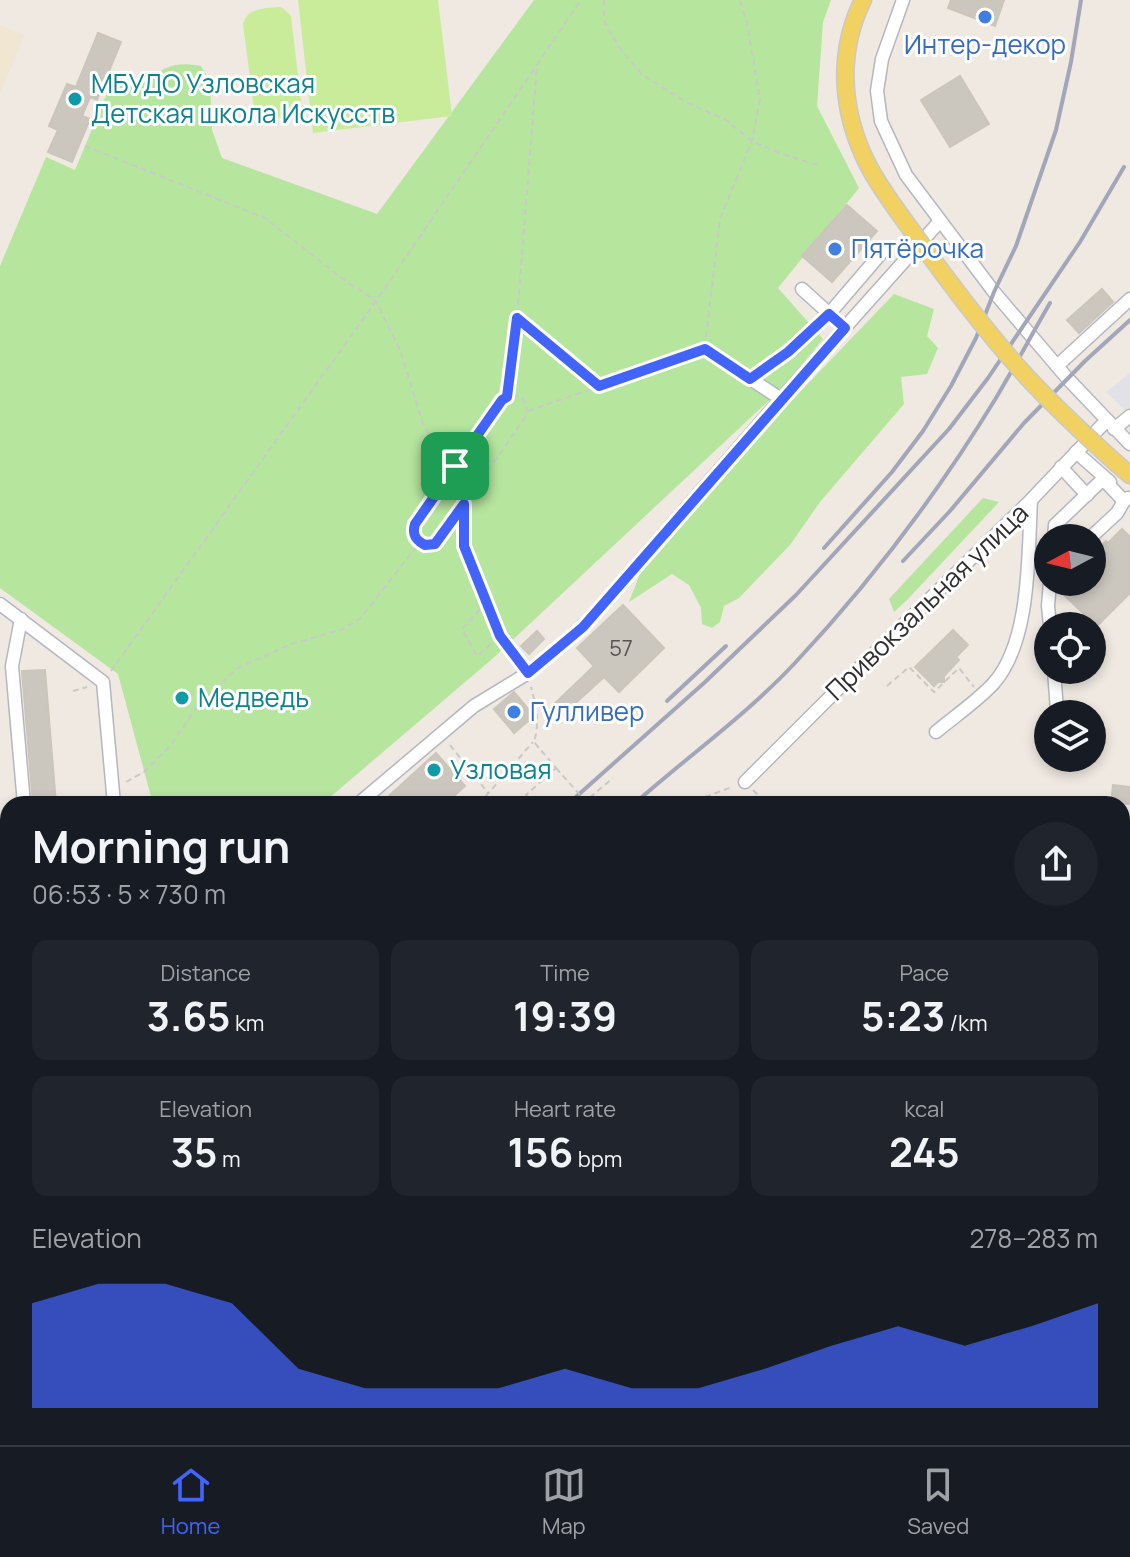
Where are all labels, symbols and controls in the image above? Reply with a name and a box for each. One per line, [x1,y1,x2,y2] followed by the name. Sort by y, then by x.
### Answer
[976,8,994,26] marker: Интер-декор
[904,26,1066,62] place label: Интер-декор
[91,65,395,131] place label: МБУДО Узловская Детская школа Искусств
[66,90,84,108] marker: МБУДО Узловская Детская школа Искусств
[851,230,984,266] place label: Пятёрочка
[826,240,844,258] marker: Пятёрочка
[421,432,489,500] pin
[433,444,477,488] icon: arrive
[817,495,1036,708] street label: Привокзальная улица
[1034,524,1106,596] north arrow
[1034,524,1106,772] map controls
[1034,612,1106,684] button: locate
[609,633,633,663] house number: 57
[198,679,309,715] place label: Медведь
[173,689,191,707] marker: Медведь
[530,693,644,729] place label: Гулливер
[1034,700,1106,772] button: layers
[505,703,523,721] marker: Гулливер
[450,751,552,787] place label: Узловая
[425,761,443,779] marker: Узловая
[32,816,290,876] text: Morning run
[1014,822,1098,906] button: share
[32,876,226,912] text: 06:53 · 5 × 730 m
[161,958,251,988] text: Distance
[540,958,590,988] text: Time
[899,958,949,988] text: Pace
[147,988,231,1043] text: 3.65
[513,988,617,1043] text: 19:39
[861,988,945,1043] text: 5:23
[231,1008,265,1038] text: km
[945,1008,988,1038] text: /km
[159,1094,252,1124] text: Elevation
[514,1094,616,1124] text: Heart rate
[904,1094,944,1124] text: kcal
[171,1124,217,1179] text: 35
[508,1124,573,1179] text: 156
[889,1124,960,1179] text: 245
[217,1144,241,1174] text: m
[573,1144,622,1174] text: bpm
[32,1220,142,1256] text: Elevation
[969,1220,1098,1256] text: 278–283 m
[161,1463,220,1541] tab: Home
[542,1463,586,1541] tab: Map
[907,1463,969,1541] tab: Saved

